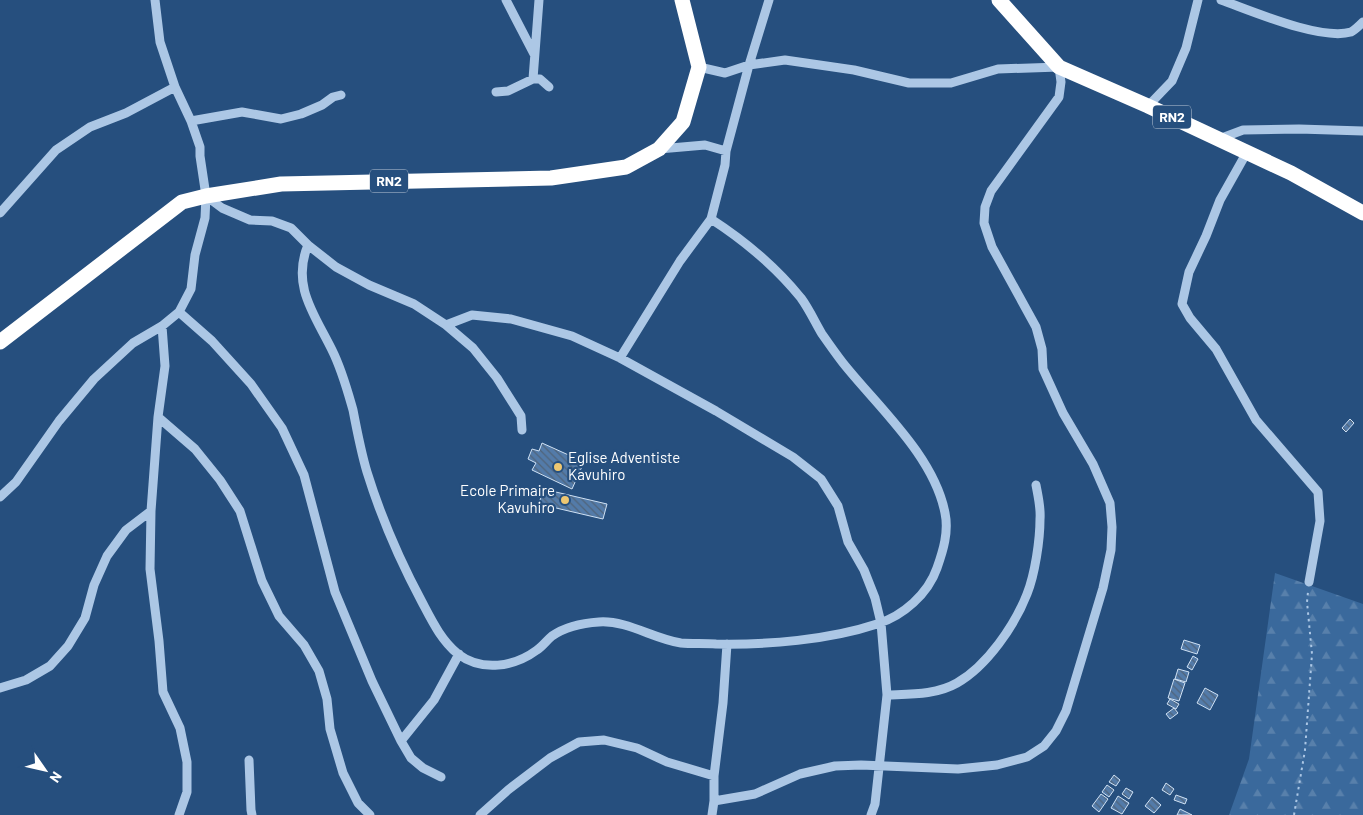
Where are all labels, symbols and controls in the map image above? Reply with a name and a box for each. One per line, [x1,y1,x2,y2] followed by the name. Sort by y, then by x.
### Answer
[1153,105,1191,128] road number: RN2
[370,170,408,192] road number: RN2
[568,448,680,483] place label: Eglise Adventiste Kavuhiro
[552,461,564,473] marker: Eglise Adventiste Kavuhiro
[460,481,555,516] place label: Ecole Primaire Kavuhiro
[559,494,571,506] marker: Ecole Primaire Kavuhiro
[20,745,70,795] north arrow
[47,769,66,786] text: N

